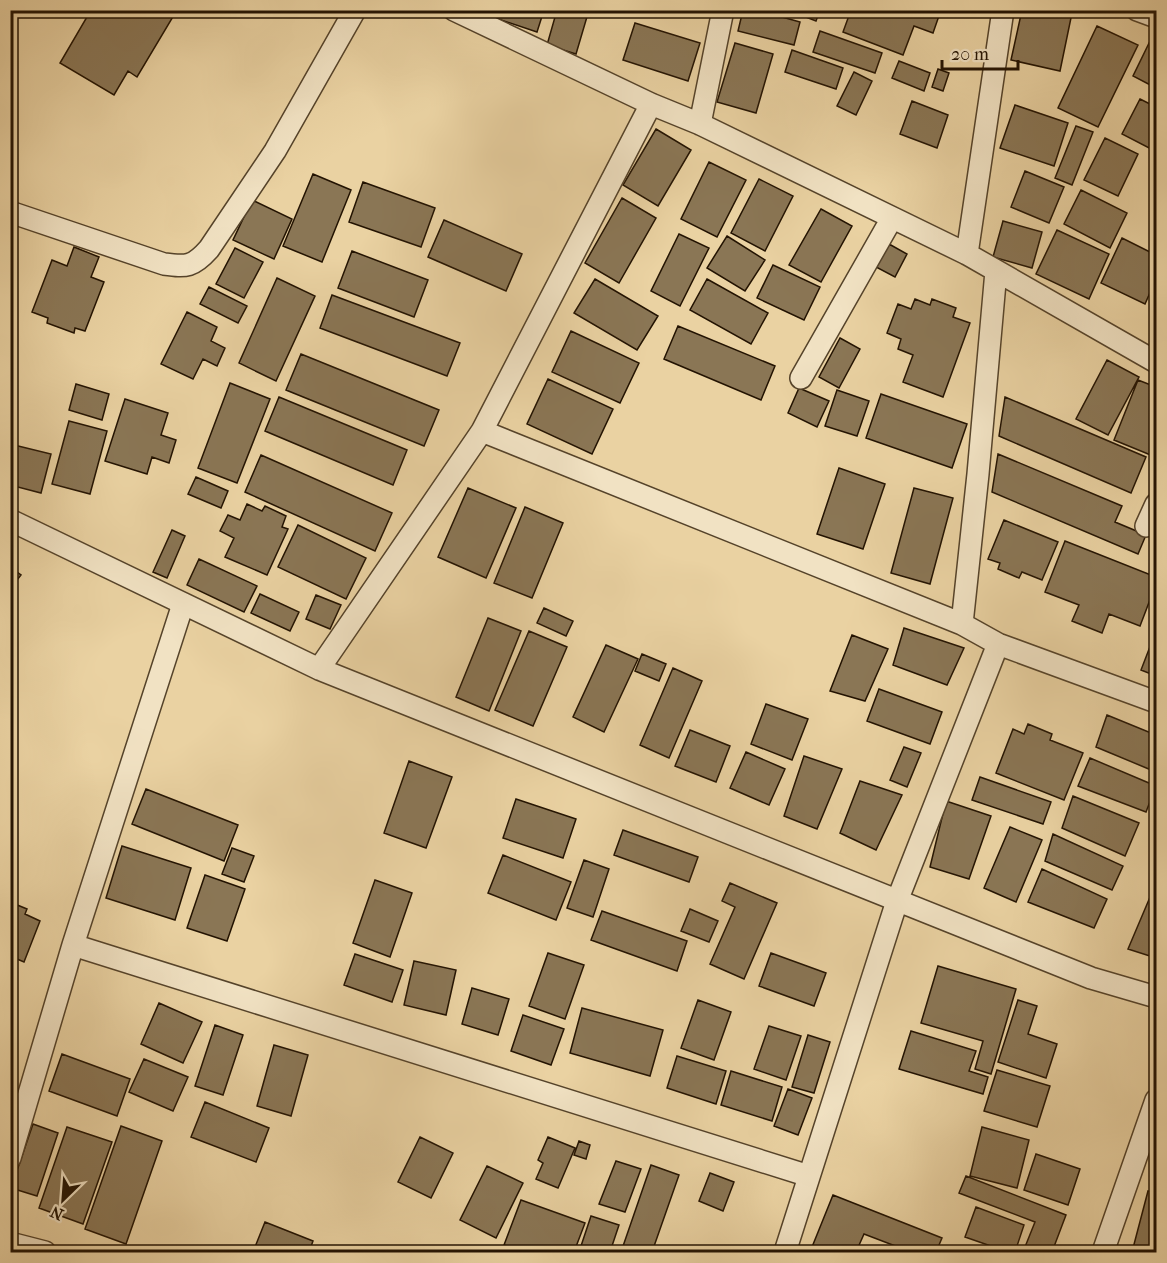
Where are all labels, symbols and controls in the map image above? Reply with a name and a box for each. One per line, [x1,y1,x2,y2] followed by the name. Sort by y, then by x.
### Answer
[942,33,1018,71] scale bar
[951,44,989,65] text: 20 m
[33,1170,93,1230] north arrow
[47,1202,66,1224] text: N

